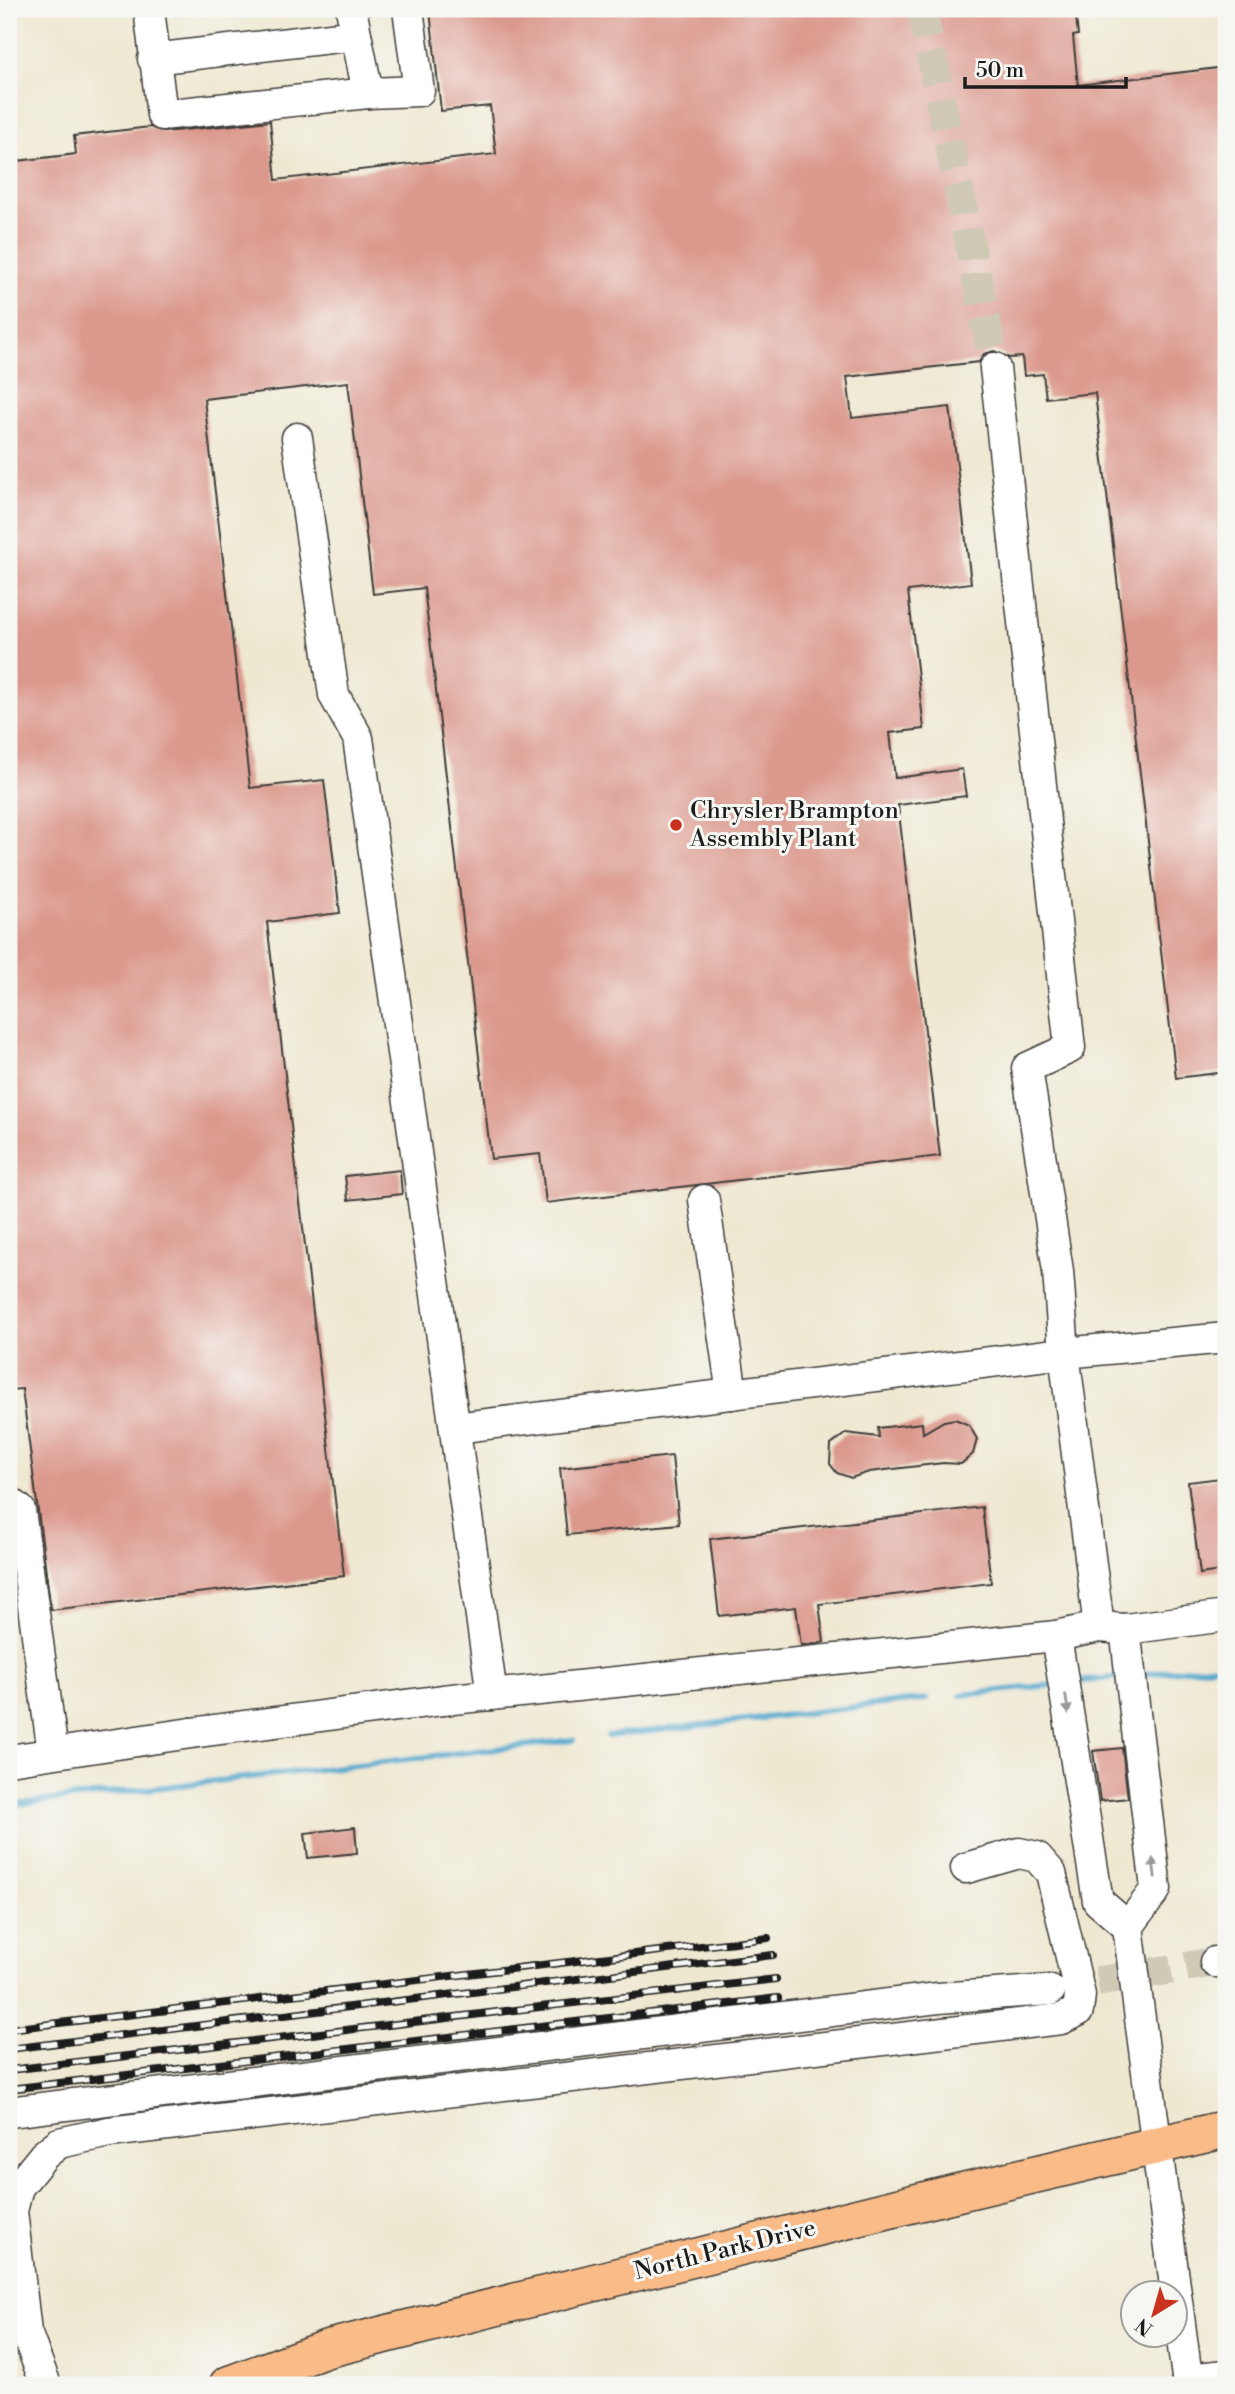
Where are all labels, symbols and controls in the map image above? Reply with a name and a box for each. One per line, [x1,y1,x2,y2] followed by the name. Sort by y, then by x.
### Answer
[965,46,1126,90] scale bar
[976,58,1024,84] text: 50 m
[689,796,899,854] place label: Chrysler Brampton Assembly Plant
[668,817,684,833] marker: Chrysler Brampton Assembly Plant
[1062,1693,1073,1715] one-way arrow
[1148,1857,1159,1879] one-way arrow
[631,2213,819,2287] street label: North Park Drive
[1120,2278,1190,2348] north arrow
[1131,2313,1158,2341] text: N

